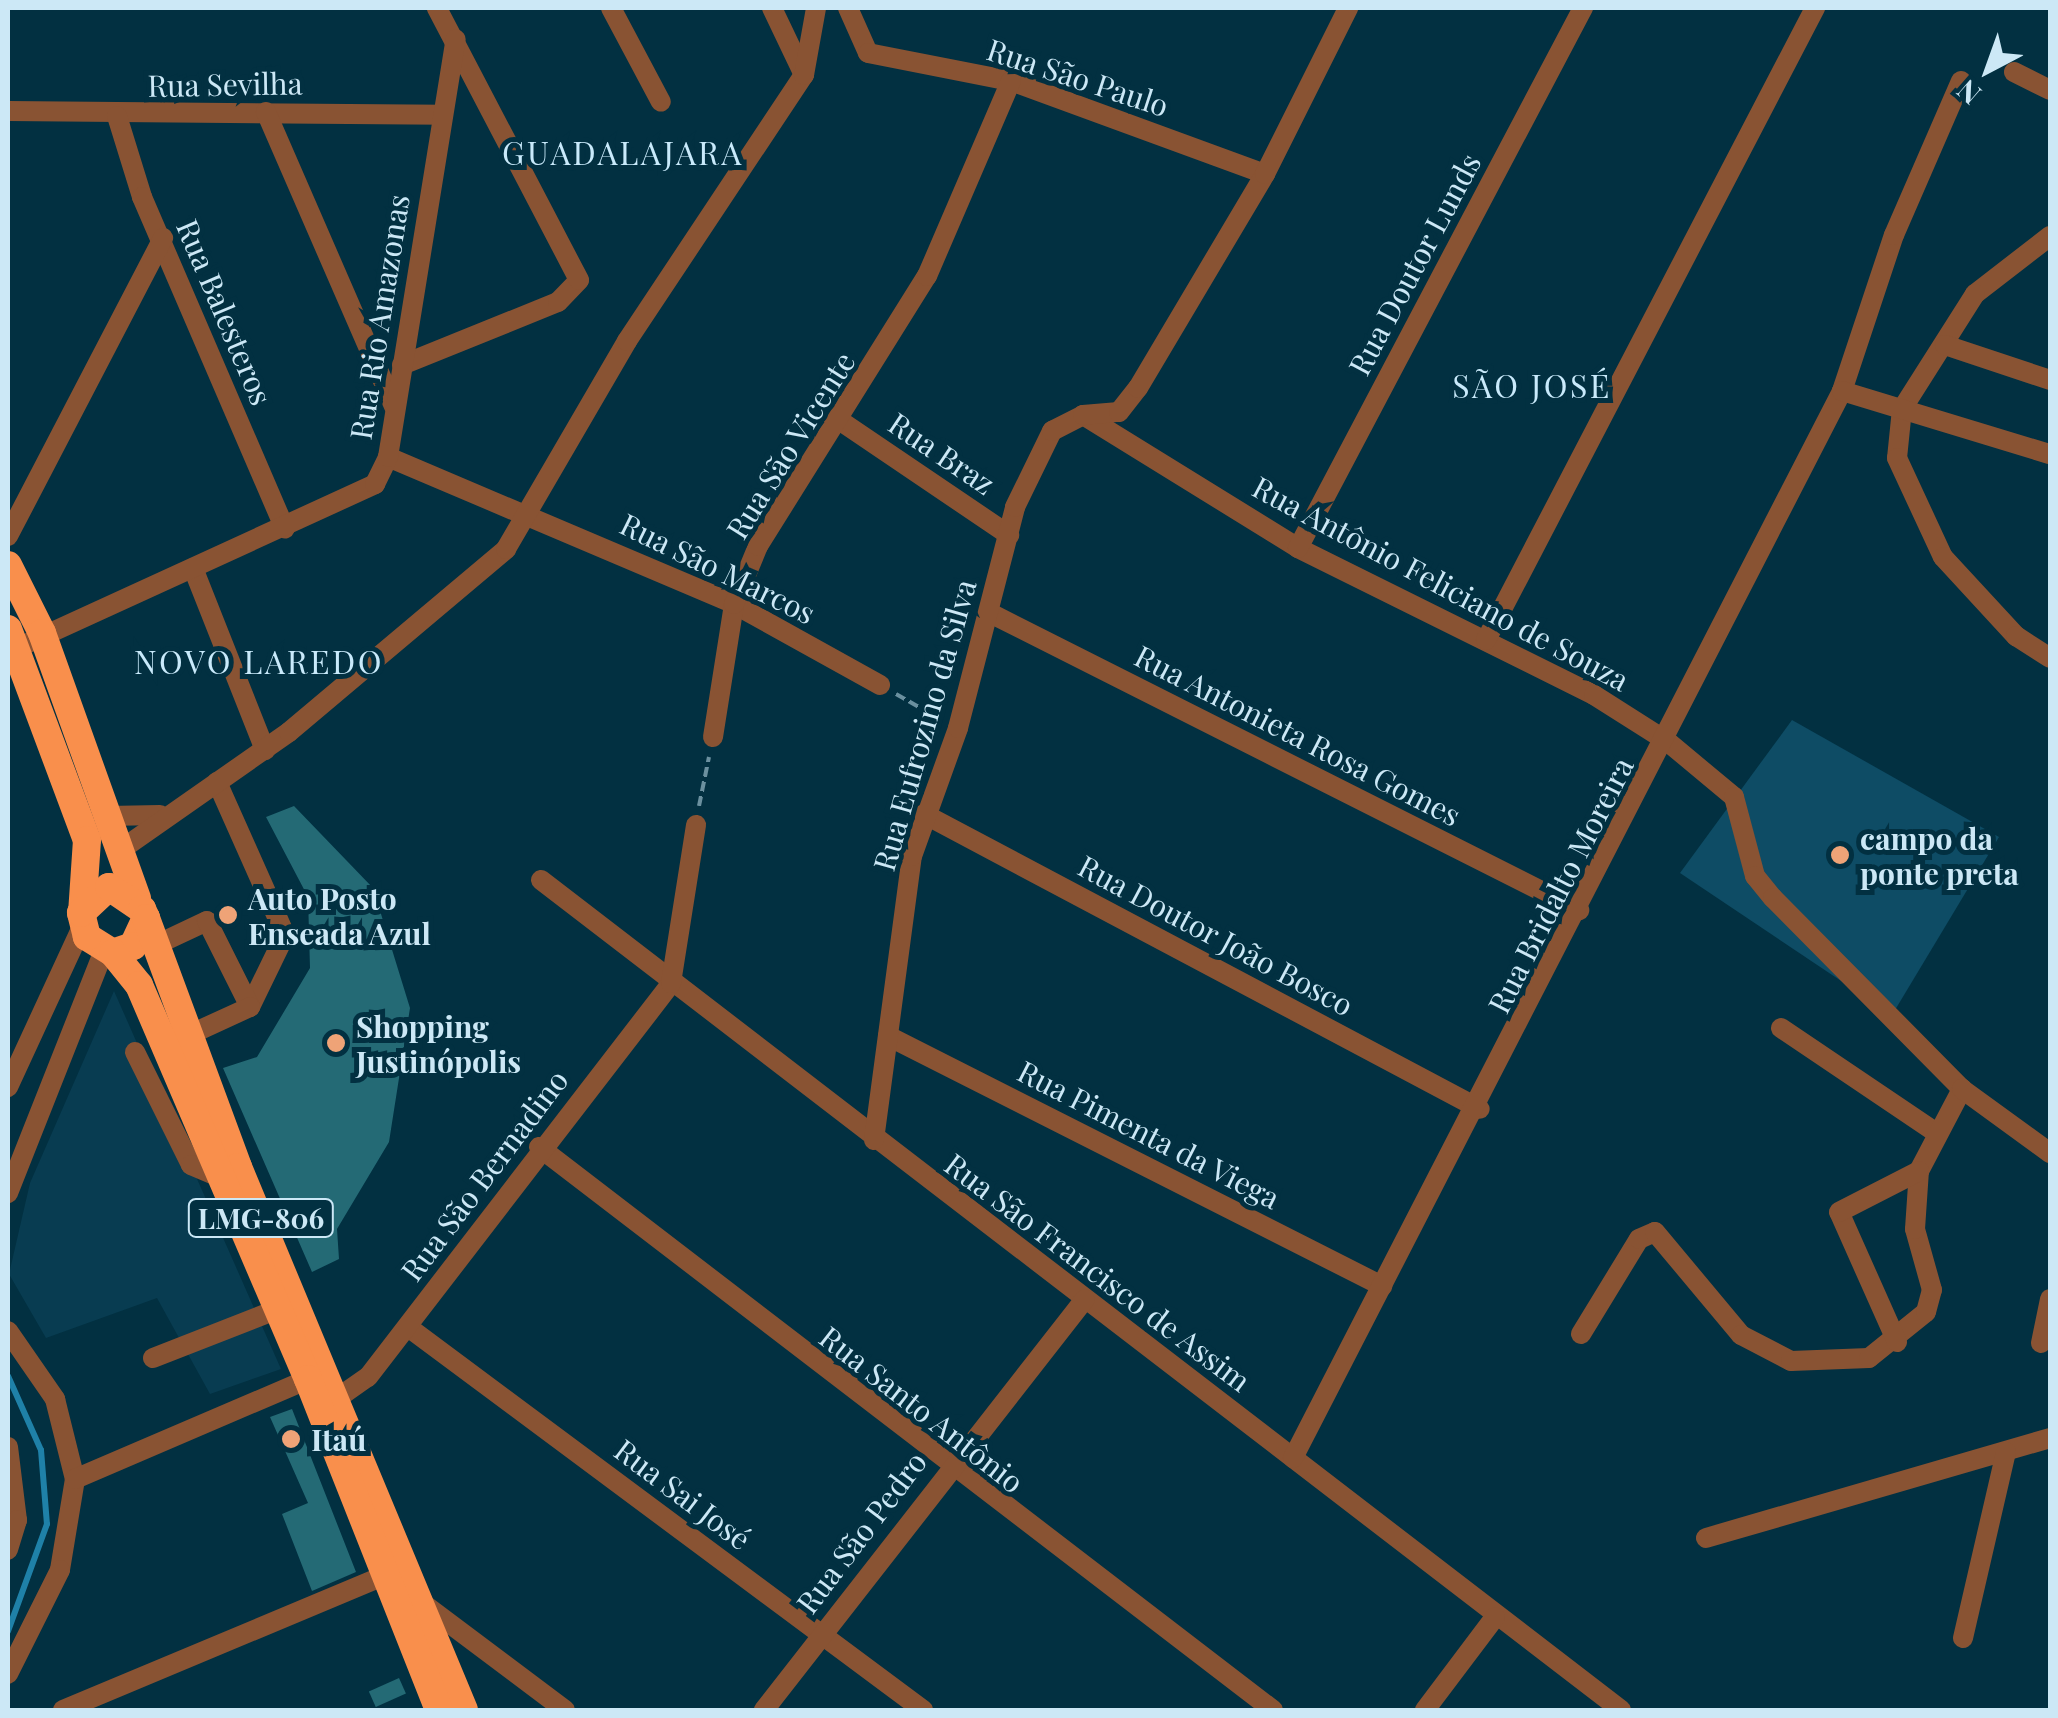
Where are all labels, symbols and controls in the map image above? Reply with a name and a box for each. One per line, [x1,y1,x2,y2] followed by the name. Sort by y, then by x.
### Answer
[1938,20,2038,120] north arrow
[983,31,1173,123] street label: Rua São Paulo
[147,65,303,103] street label: Rua Sevilha
[1948,72,1988,114] text: N
[502,133,744,171] district label: GUADALAJARA
[1340,147,1488,381] street label: Rua Doutor Lunds
[342,191,416,443] street label: Rua Rio Amazonas
[170,214,280,410] street label: Rua Balesteros
[718,344,862,546] street label: Rua São Vicente
[1452,366,1612,404] district label: SÃO JOSÉ
[882,404,1002,502] street label: Rua Braz
[1246,468,1636,698] street label: Rua Antônio Feliciano de Souza
[615,505,821,631] street label: Rua São Marcos
[865,575,983,875] street label: Rua Eufrozino da Silva
[1128,637,1468,833] street label: Rua Antonieta Rosa Gomes
[134,642,384,680] district label: NOVO LAREDO
[1480,751,1640,1019] street label: Rua Bridalto Moreira
[1860,820,2019,890] place label: campo da ponte preta
[1829,844,1851,866] marker: campo da ponte preta
[1072,847,1360,1023] street label: Rua Doutor João Bosco
[248,880,432,950] place label: Auto Posto Enseada Azul
[217,904,239,926] marker: Auto Posto Enseada Azul
[356,1008,521,1078] place label: Shopping Justinópolis
[325,1032,347,1054] marker: Shopping Justinópolis
[1011,1052,1287,1216] street label: Rua Pimenta da Viega
[393,1062,575,1288] street label: Rua São Bernadino
[938,1145,1258,1399] street label: Rua São Francisco de Assim
[186,1195,336,1241] road number: LMG-806
[812,1318,1032,1500] street label: Rua Santo Antônio
[311,1421,366,1457] place label: Itaú
[280,1428,302,1450] marker: Itaú
[608,1431,758,1557] street label: Rua Sai José
[788,1444,934,1620] street label: Rua São Pedro

